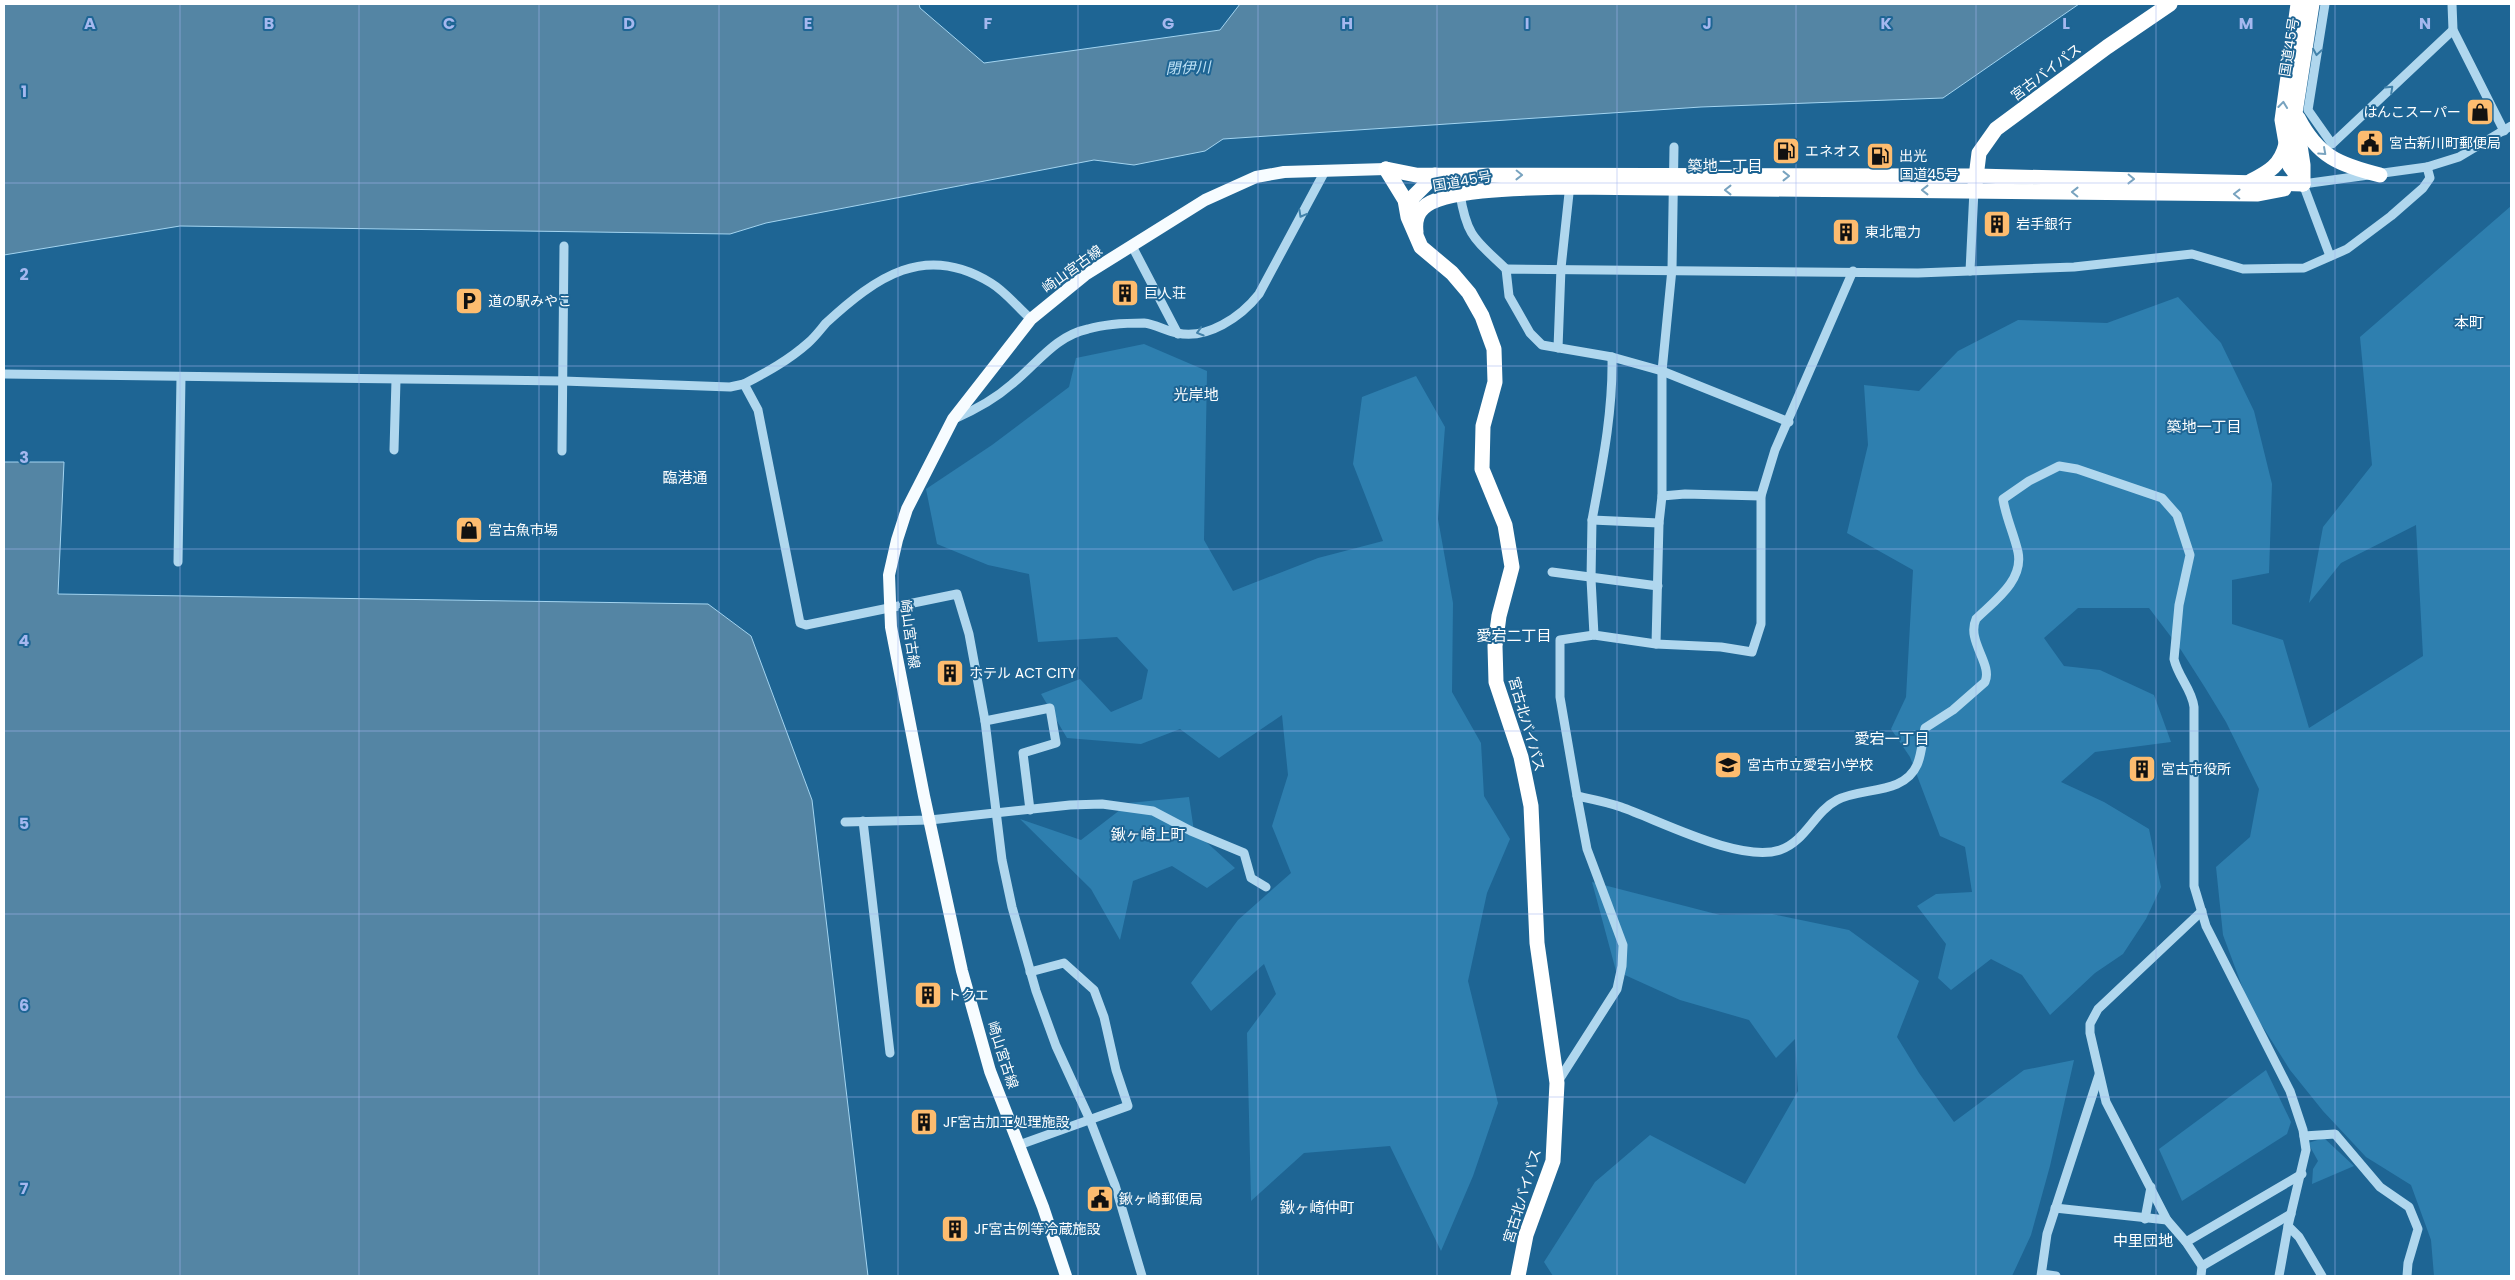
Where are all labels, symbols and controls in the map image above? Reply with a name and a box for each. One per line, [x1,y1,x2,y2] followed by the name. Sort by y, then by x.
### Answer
[84,12,96,35] text: A
[264,12,274,35] text: B
[443,12,455,35] text: C
[623,12,635,35] text: D
[804,12,812,35] text: E
[984,12,993,35] text: F
[1162,12,1174,35] text: G
[1341,12,1353,35] text: H
[1525,12,1529,35] text: I
[1702,12,1712,35] text: J
[1880,12,1892,35] text: K
[2062,12,2070,35] text: L
[2239,12,2253,35] text: M
[2419,12,2431,35] text: N
[2274,16,2304,78] street label: 国道45号
[2007,39,2085,105] street label: 宮古バイパス
[2313,48,2323,56] one-way arrow
[1165,56,1213,79] water label: 閉伊川
[21,80,27,103] text: 1
[2384,86,2393,95] one-way arrow
[2465,97,2495,127] shop icon: はんこスーパー
[2277,101,2288,109] one-way arrow
[2363,102,2461,122] place label: はんこスーパー
[2355,128,2385,158] public building icon: 宮古新川町郵便局
[2389,133,2501,153] place label: 宮古新川町郵便局
[1771,136,1801,166] fuel station icon: エネオス
[1805,141,1861,161] place label: エネオス
[1865,141,1895,171] fuel station icon: 出光
[1899,146,1927,166] place label: 出光
[2318,146,2327,155] one-way arrow
[1687,155,1763,176] district label: 築地二丁目
[1899,164,1959,184] street label: 国道45号
[1431,166,1493,196] street label: 国道45号
[1515,170,1523,180] one-way arrow
[1782,171,1790,181] one-way arrow
[2127,174,2135,184] one-way arrow
[1724,185,1732,195] one-way arrow
[1921,185,1929,195] one-way arrow
[2071,187,2078,197] one-way arrow
[2233,189,2241,199] one-way arrow
[1298,208,1308,217] one-way arrow
[1982,209,2012,239] building icon: 岩手銀行
[2016,214,2072,234] place label: 岩手銀行
[1831,217,1861,247] building icon: 東北電力
[1865,222,1921,242] place label: 東北電力
[1038,240,1106,298] street label: 崎山宮古線
[19,263,29,286] text: 2
[1110,278,1140,308] building icon: 巨人荘
[1144,283,1186,303] place label: 巨人荘
[454,286,484,316] parking icon: 道の駅みやこ
[488,291,572,311] place label: 道の駅みやこ
[2454,312,2484,333] district label: 本町
[1197,327,1205,337] one-way arrow
[1173,384,1219,405] district label: 光岸地
[2166,416,2242,437] district label: 築地一丁目
[19,446,29,469] text: 3
[662,467,708,488] district label: 臨港通
[454,515,484,545] shop icon: 宮古魚市場
[488,520,558,540] place label: 宮古魚市場
[895,598,925,670] street label: 崎山宮古線
[1476,625,1552,646] district label: 愛宕二丁目
[19,629,30,652] text: 4
[935,658,965,688] building icon: ホテル ACT CITY
[969,663,1076,683] place label: ホテル ACT CITY
[1504,674,1550,774] street label: 宮古北バイパス
[1854,728,1930,749] district label: 愛宕一丁目
[1713,750,1743,780] school or university icon: 宮古市立愛宕小学校
[2127,754,2157,784] building icon: 宮古市役所
[1747,755,1873,775] place label: 宮古市立愛宕小学校
[2161,759,2231,779] place label: 宮古市役所
[19,812,29,835] text: 5
[1110,824,1186,845] district label: 鍬ヶ崎上町
[913,980,943,1010] building icon: トクエ
[947,985,989,1005] place label: トクエ
[19,994,29,1017] text: 6
[983,1019,1023,1091] street label: 崎山宮古線
[909,1107,939,1137] building icon: JF宮古加工処理施設
[943,1112,1069,1132] place label: JF宮古加工処理施設
[1498,1146,1546,1246] street label: 宮古北バイパス
[20,1177,29,1200] text: 7
[1085,1184,1115,1214] public building icon: 鍬ヶ崎郵便局
[1118,1189,1203,1209] place label: 鍬ヶ崎郵便局
[1279,1197,1355,1218] district label: 鍬ヶ崎仲町
[940,1214,970,1244] building icon: JF宮古例等冷蔵施設
[974,1219,1100,1239] place label: JF宮古例等冷蔵施設
[2113,1230,2173,1251] district label: 中里団地

